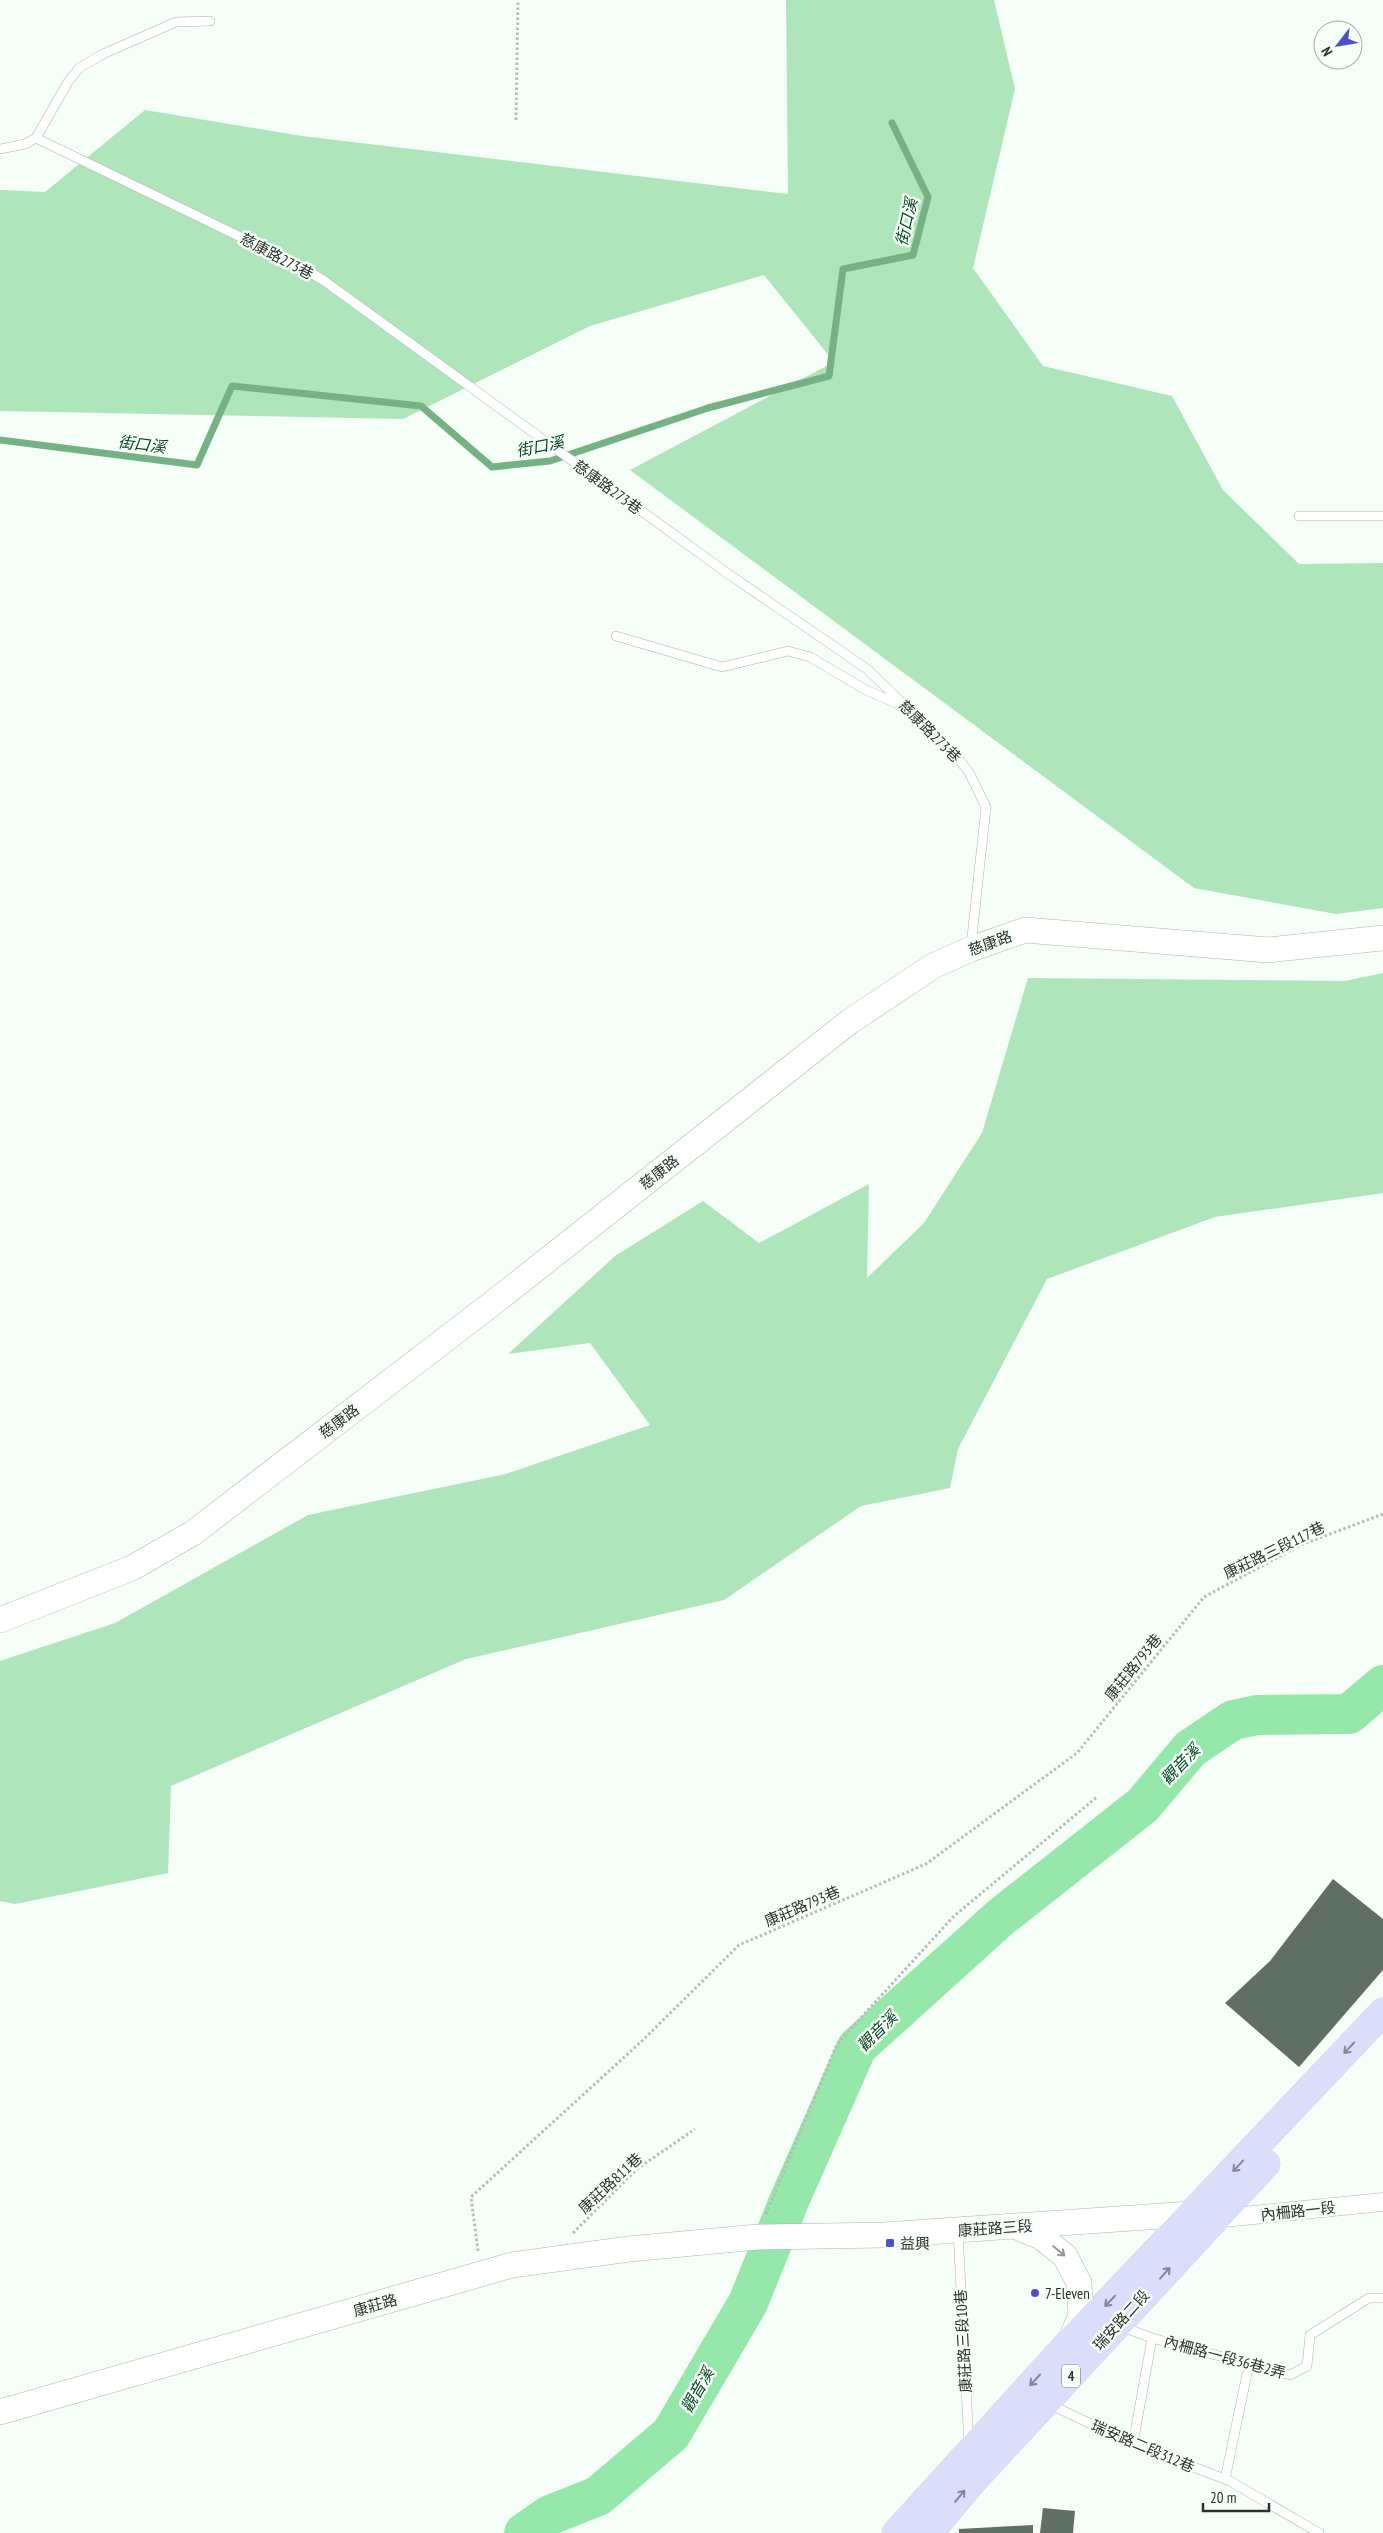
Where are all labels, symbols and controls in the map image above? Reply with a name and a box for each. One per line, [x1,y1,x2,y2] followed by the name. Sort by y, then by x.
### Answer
[1313,20,1363,70] north arrow
[1317,44,1337,60] text: N
[891,194,922,248] water label: 街口溪
[237,229,317,283] street label: 慈康路273巷
[117,431,169,457] water label: 街口溪
[515,431,567,460] water label: 街口溪
[570,456,646,518] street label: 慈康路273巷
[895,696,965,766] street label: 慈康路273巷
[966,926,1014,960] street label: 慈康路
[635,1151,683,1193] street label: 慈康路
[315,1400,363,1442] street label: 慈康路
[1220,1517,1328,1583] street label: 康莊路三段117巷
[1100,1630,1166,1704] street label: 康莊路793巷
[1156,1738,1205,1788] water label: 觀音溪
[761,1882,843,1930] street label: 康莊路793巷
[853,2006,902,2055] water label: 觀音溪
[1343,2041,1355,2054] one-way arrow
[574,2149,646,2217] street label: 康莊路811巷
[1232,2159,1244,2172] one-way arrow
[1260,2198,1336,2224] street label: 內柵路一段
[957,2216,1033,2240] street label: 康莊路三段
[900,2234,930,2253] place label: 益興
[884,2237,896,2249] marker: 益興
[1052,2246,1065,2257] one-way arrow
[1159,2266,1171,2279] one-way arrow
[1045,2284,1090,2303] place label: 7-Eleven
[1089,2286,1153,2354] street label: 瑞安路二段
[1029,2287,1041,2299] marker: 7-Eleven
[951,2289,975,2393] street label: 康莊路三段10巷
[351,2290,399,2320] street label: 康莊路
[1104,2294,1116,2307] one-way arrow
[1162,2332,1288,2382] street label: 內柵路一段36巷2弄
[676,2362,719,2416] water label: 觀音溪
[1062,2364,1080,2388] road number: 4
[1029,2373,1041,2386] one-way arrow
[1089,2416,1197,2476] street label: 瑞安路二段312巷
[1203,2480,1269,2512] scale bar
[1210,2488,1236,2507] text: 20 m
[955,2489,966,2502] one-way arrow

